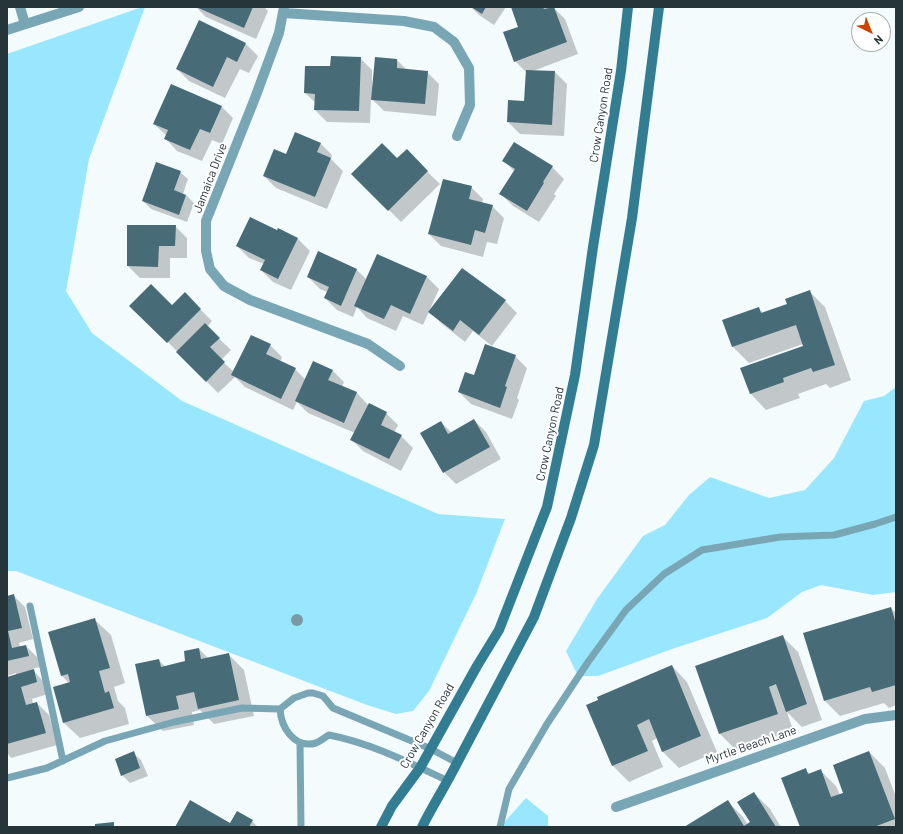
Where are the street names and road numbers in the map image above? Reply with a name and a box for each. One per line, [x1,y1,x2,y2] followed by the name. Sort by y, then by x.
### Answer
[586,67,616,163] street label: Crow Canyon Road
[190,141,230,215] street label: Jamaica Drive
[533,386,567,482] street label: Crow Canyon Road
[397,681,457,771] street label: Crow Canyon Road
[704,723,798,767] street label: Myrtle Beach Lane

